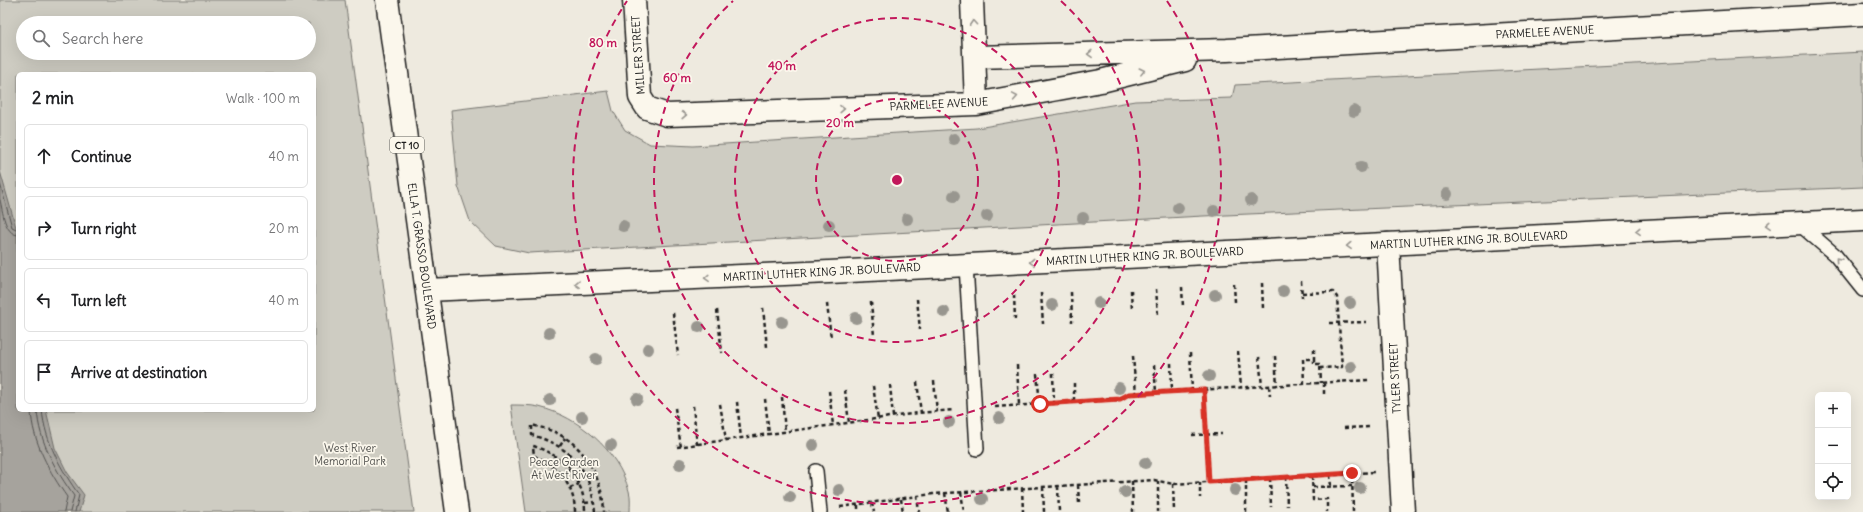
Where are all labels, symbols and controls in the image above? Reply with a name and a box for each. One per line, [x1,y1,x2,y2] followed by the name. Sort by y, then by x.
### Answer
[628,15,648,95] street label: MILLER STREET
[16,16,316,60] search box
[969,20,978,26] one-way arrow
[1495,22,1595,42] street label: PARMELEE AVENUE
[30,27,52,49] icon: search
[62,29,143,48] text: Search here
[589,35,618,50] text: 80 m
[1087,50,1093,58] one-way arrow
[768,58,797,73] text: 40 m
[1138,67,1145,76] one-way arrow
[663,70,692,85] text: 60 m
[32,87,74,109] text: 2 min
[226,90,300,107] text: Walk · 100 m
[1012,93,1018,101] one-way arrow
[889,94,989,114] street label: PARMELEE AVENUE
[839,105,845,113] one-way arrow
[681,110,687,119] one-way arrow
[826,115,854,130] text: 20 m
[390,137,424,153] road number: CT 10
[33,145,55,167] icon: ahead
[71,147,132,166] text: Continue
[268,148,299,165] text: 40 m
[890,173,904,187] centre of rings
[405,182,439,330] street label: ELLA T. GRASSO BOULEVARD
[33,217,55,239] icon: right
[71,219,136,238] text: Turn right
[269,220,299,237] text: 20 m
[1765,221,1771,229] one-way arrow
[1635,227,1641,236] one-way arrow
[1370,228,1568,252] street label: MARTIN LUTHER KING JR. BOULEVARD
[1346,241,1352,250] one-way arrow
[1046,244,1244,268] street label: MARTIN LUTHER KING JR. BOULEVARD
[1029,257,1035,266] one-way arrow
[1836,257,1843,265] one-way arrow
[723,260,921,284] street label: MARTIN LUTHER KING JR. BOULEVARD
[704,274,710,282] one-way arrow
[574,280,580,288] one-way arrow
[33,289,55,311] icon: left
[71,291,126,310] text: Turn left
[268,292,299,309] text: 40 m
[1386,342,1404,414] street label: TYLER STREET
[33,361,55,383] icon: arrive
[71,363,207,382] text: Arrive at destination
[1815,392,1851,500] map controls
[1815,392,1851,428] button: +
[1031,395,1049,413] route start
[1815,428,1851,464] button: −
[314,441,386,468] park label: West River Memorial Park
[529,455,599,482] park label: Peace Garden At West River
[1343,464,1361,482] route end
[1815,464,1851,500] button: locate

